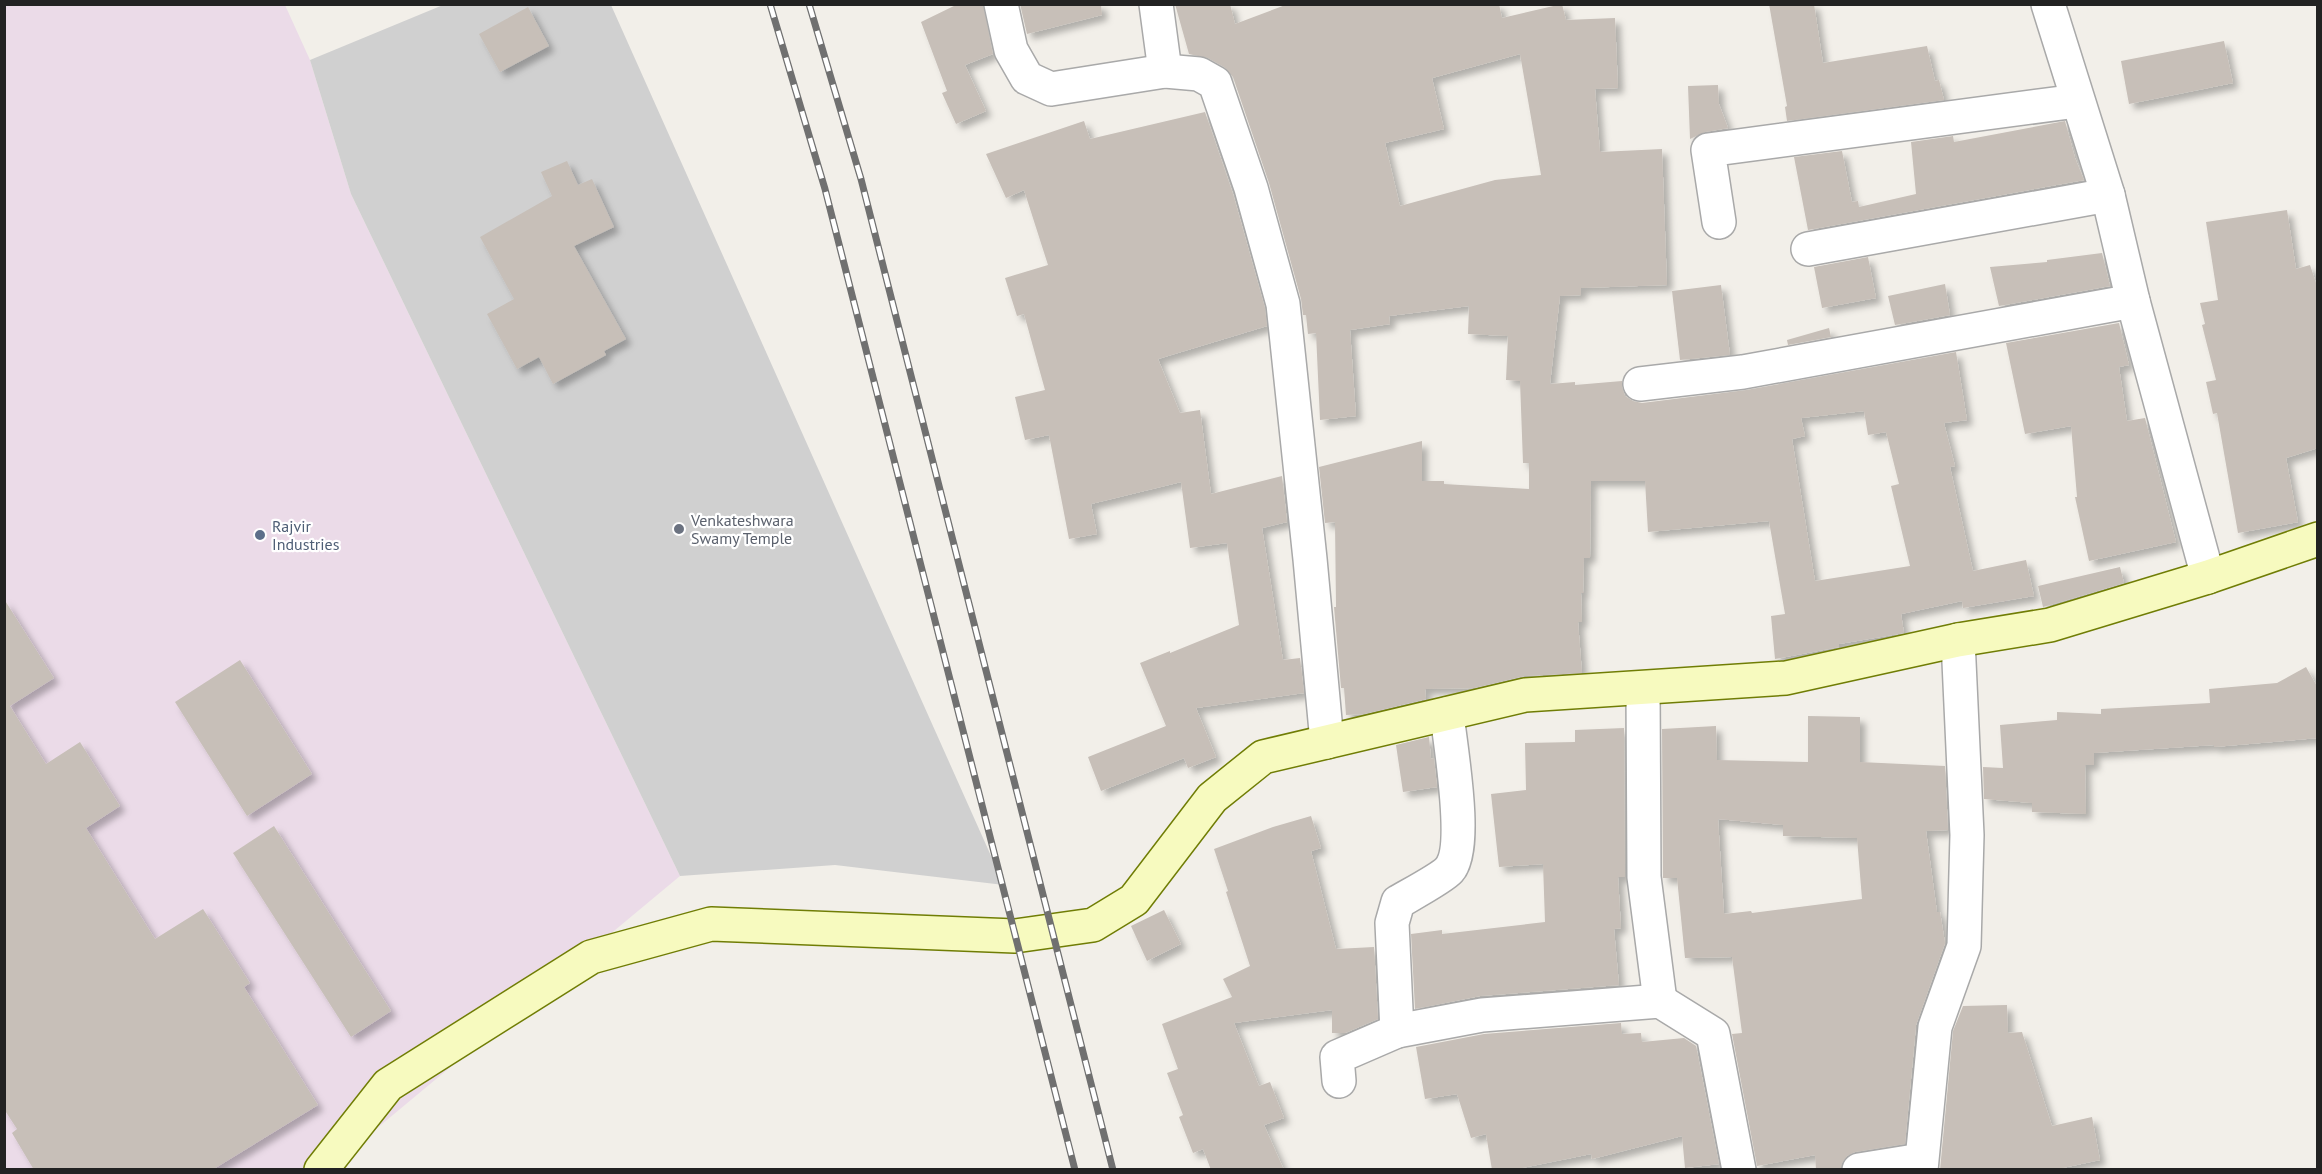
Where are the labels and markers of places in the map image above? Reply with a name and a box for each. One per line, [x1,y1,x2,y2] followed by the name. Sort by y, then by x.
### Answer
[690,510,794,548] place label: Venkateshwara Swamy Temple
[272,516,340,554] place label: Rajvir Industries
[672,522,686,536] marker: Venkateshwara Swamy Temple
[253,528,267,542] marker: Rajvir Industries

